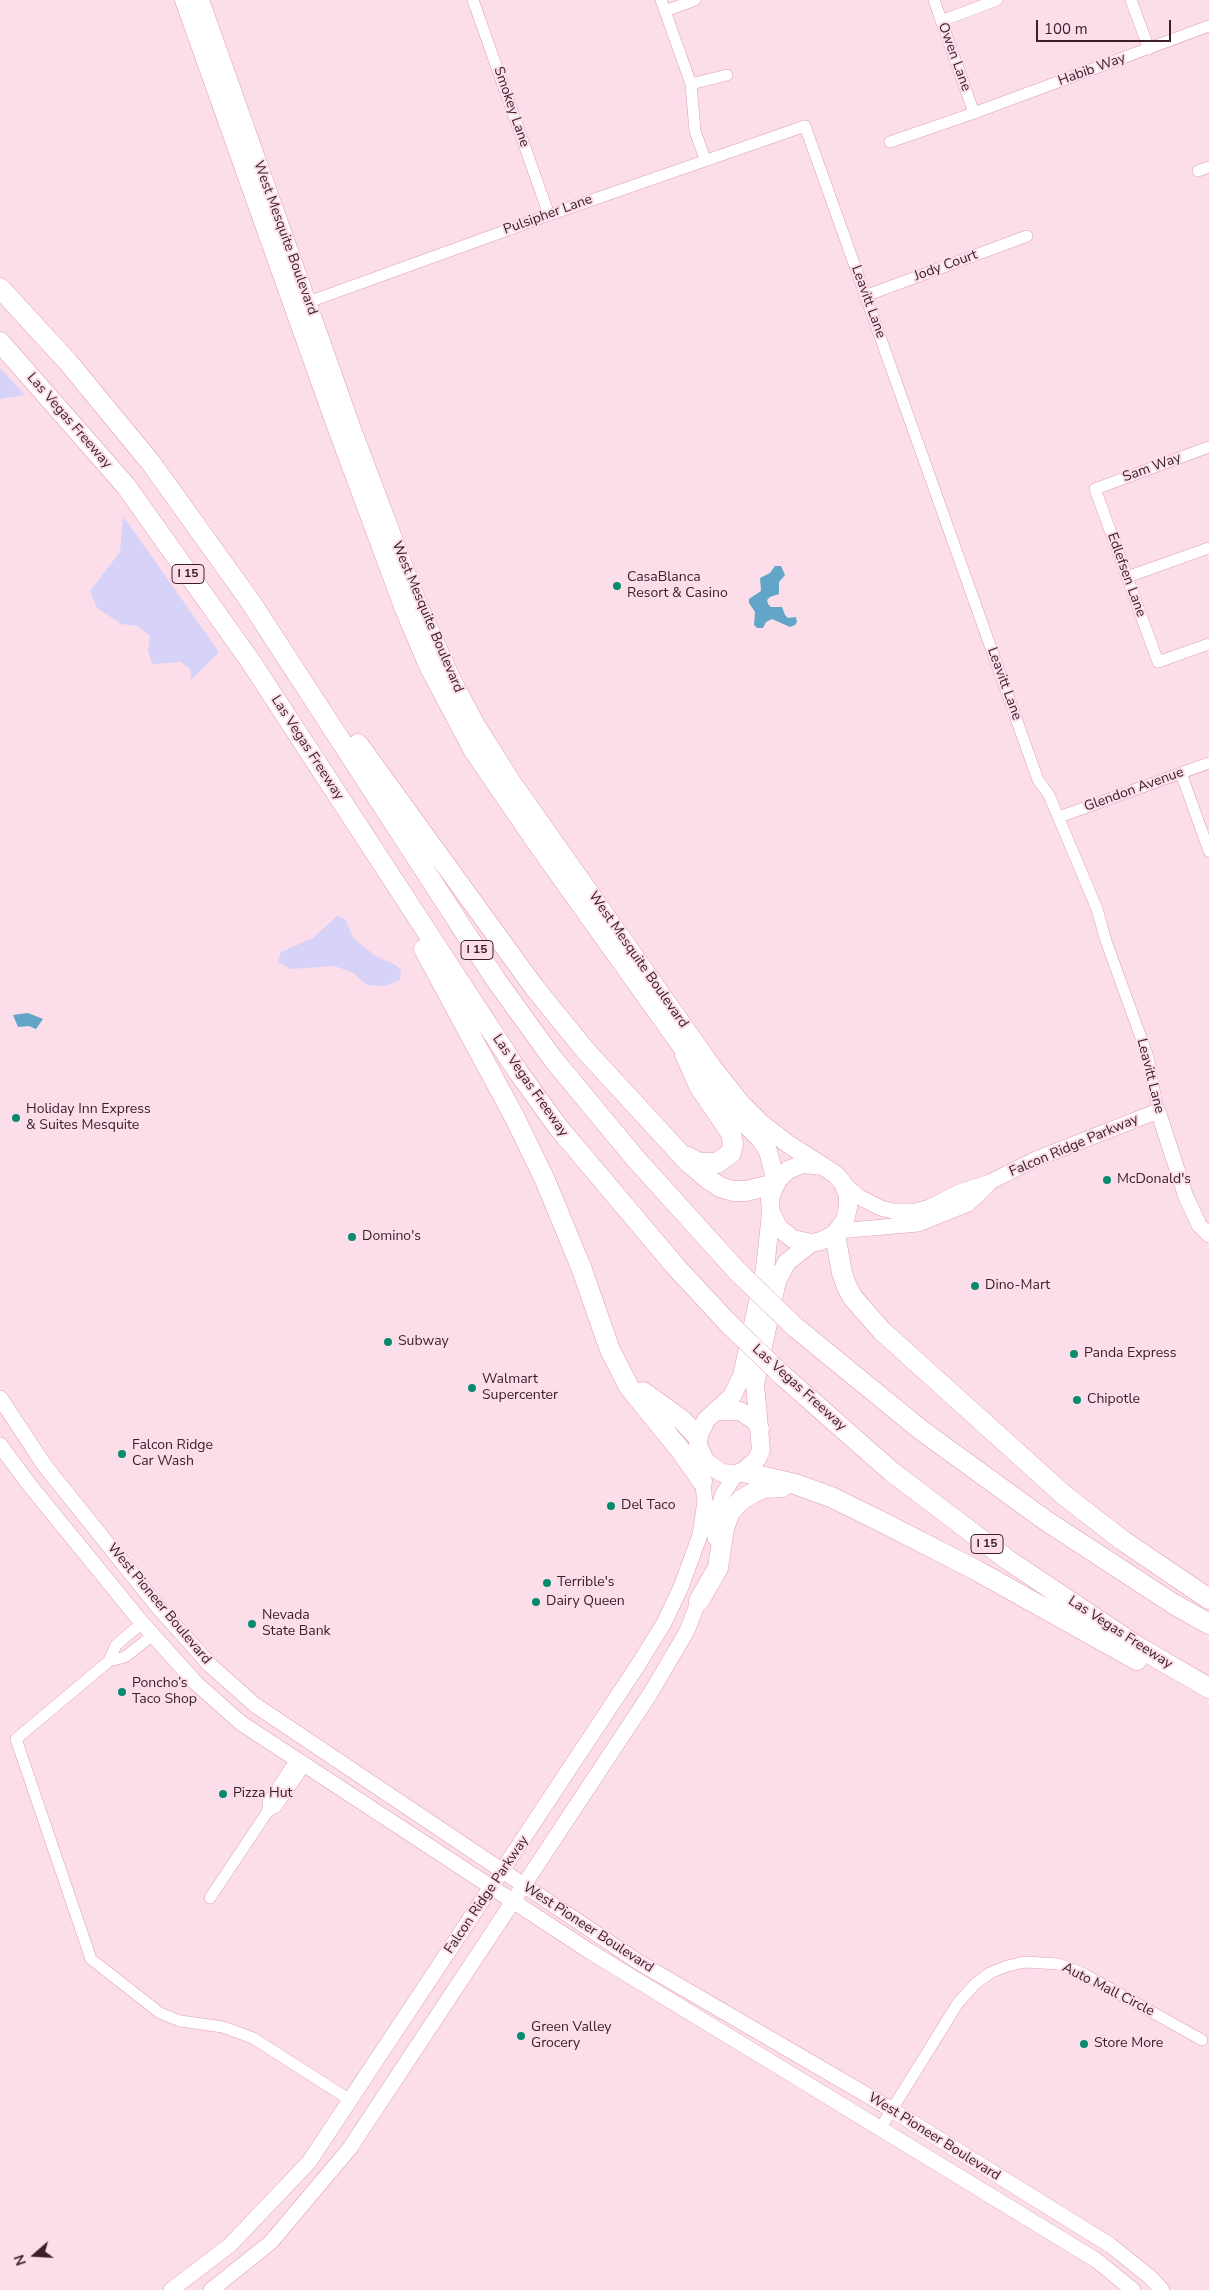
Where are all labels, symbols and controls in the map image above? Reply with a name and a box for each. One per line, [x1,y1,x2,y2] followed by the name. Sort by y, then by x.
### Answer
[1039,10,1174,42] scale bar
[1044,19,1088,39] text: 100 m
[934,20,974,94] street label: Owen Lane
[1056,50,1128,90] street label: Habib Way
[489,65,533,149] street label: Smokey Lane
[249,159,321,317] street label: West Mesquite Boulevard
[501,191,595,239] street label: Pulsipher Lane
[912,247,980,285] street label: Jody Court
[847,263,889,341] street label: Leavitt Lane
[23,370,115,472] street label: Las Vegas Freeway
[1121,450,1183,486] street label: Sam Way
[1103,531,1149,619] street label: Edlefsen Lane
[388,539,466,695] street label: West Mesquite Boulevard
[172,564,204,584] road number: I 15
[627,570,728,602] place label: CasaBlanca Resort & Casino
[611,580,623,592] marker: CasaBlanca Resort & Casino
[983,645,1025,723] street label: Leavitt Lane
[267,693,347,803] street label: Las Vegas Freeway
[1082,764,1186,816] street label: Glendon Avenue
[584,889,692,1031] street label: West Mesquite Boulevard
[461,940,493,960] road number: I 15
[488,1032,572,1140] street label: Las Vegas Freeway
[1133,1037,1167,1115] street label: Leavitt Lane
[26,1102,151,1134] place label: Holiday Inn Express & Suites Mesquite
[1007,1111,1141,1181] street label: Falcon Ridge Parkway
[10,1112,22,1124] marker: Holiday Inn Express & Suites Mesquite
[1117,1172,1191,1188] place label: McDonald's
[1101,1174,1113,1186] marker: McDonald's
[362,1229,421,1245] place label: Domino's
[346,1231,358,1243] marker: Domino's
[985,1278,1050,1294] place label: Dino-Mart
[969,1280,981,1292] marker: Dino-Mart
[398,1334,449,1350] place label: Subway
[382,1336,394,1348] marker: Subway
[748,1341,850,1435] street label: Las Vegas Freeway
[1084,1346,1177,1362] place label: Panda Express
[1068,1348,1080,1360] marker: Panda Express
[482,1372,558,1404] place label: Walmart Supercenter
[466,1382,478,1394] marker: Walmart Supercenter
[1087,1392,1140,1408] place label: Chipotle
[1071,1394,1083,1406] marker: Chipotle
[132,1438,213,1470] place label: Falcon Ridge Car Wash
[116,1448,128,1460] marker: Falcon Ridge Car Wash
[621,1498,675,1514] place label: Del Taco
[605,1500,617,1512] marker: Del Taco
[971,1535,1003,1554] road number: I 15
[104,1540,214,1668] street label: West Pioneer Boulevard
[557,1575,615,1591] place label: Terrible's
[541,1577,553,1589] marker: Terrible's
[1065,1593,1175,1673] street label: Las Vegas Freeway
[546,1594,625,1610] place label: Dairy Queen
[530,1596,542,1608] marker: Dairy Queen
[262,1608,331,1640] place label: Nevada State Bank
[246,1618,258,1630] marker: Nevada State Bank
[132,1676,197,1708] place label: Poncho’s Taco Shop
[116,1686,128,1698] marker: Poncho’s Taco Shop
[233,1786,292,1802] place label: Pizza Hut
[217,1788,229,1800] marker: Pizza Hut
[441,1833,533,1957] street label: Falcon Ridge Parkway
[519,1879,657,1977] street label: West Pioneer Boulevard
[1059,1960,1157,2020] street label: Auto Mall Circle
[531,2020,612,2052] place label: Green Valley Grocery
[515,2030,527,2042] marker: Green Valley Grocery
[1094,2036,1163,2052] place label: Store More
[1078,2038,1090,2050] marker: Store More
[865,2089,1003,2185] street label: West Pioneer Boulevard
[10,2230,60,2280] north arrow
[10,2252,31,2268] text: N

